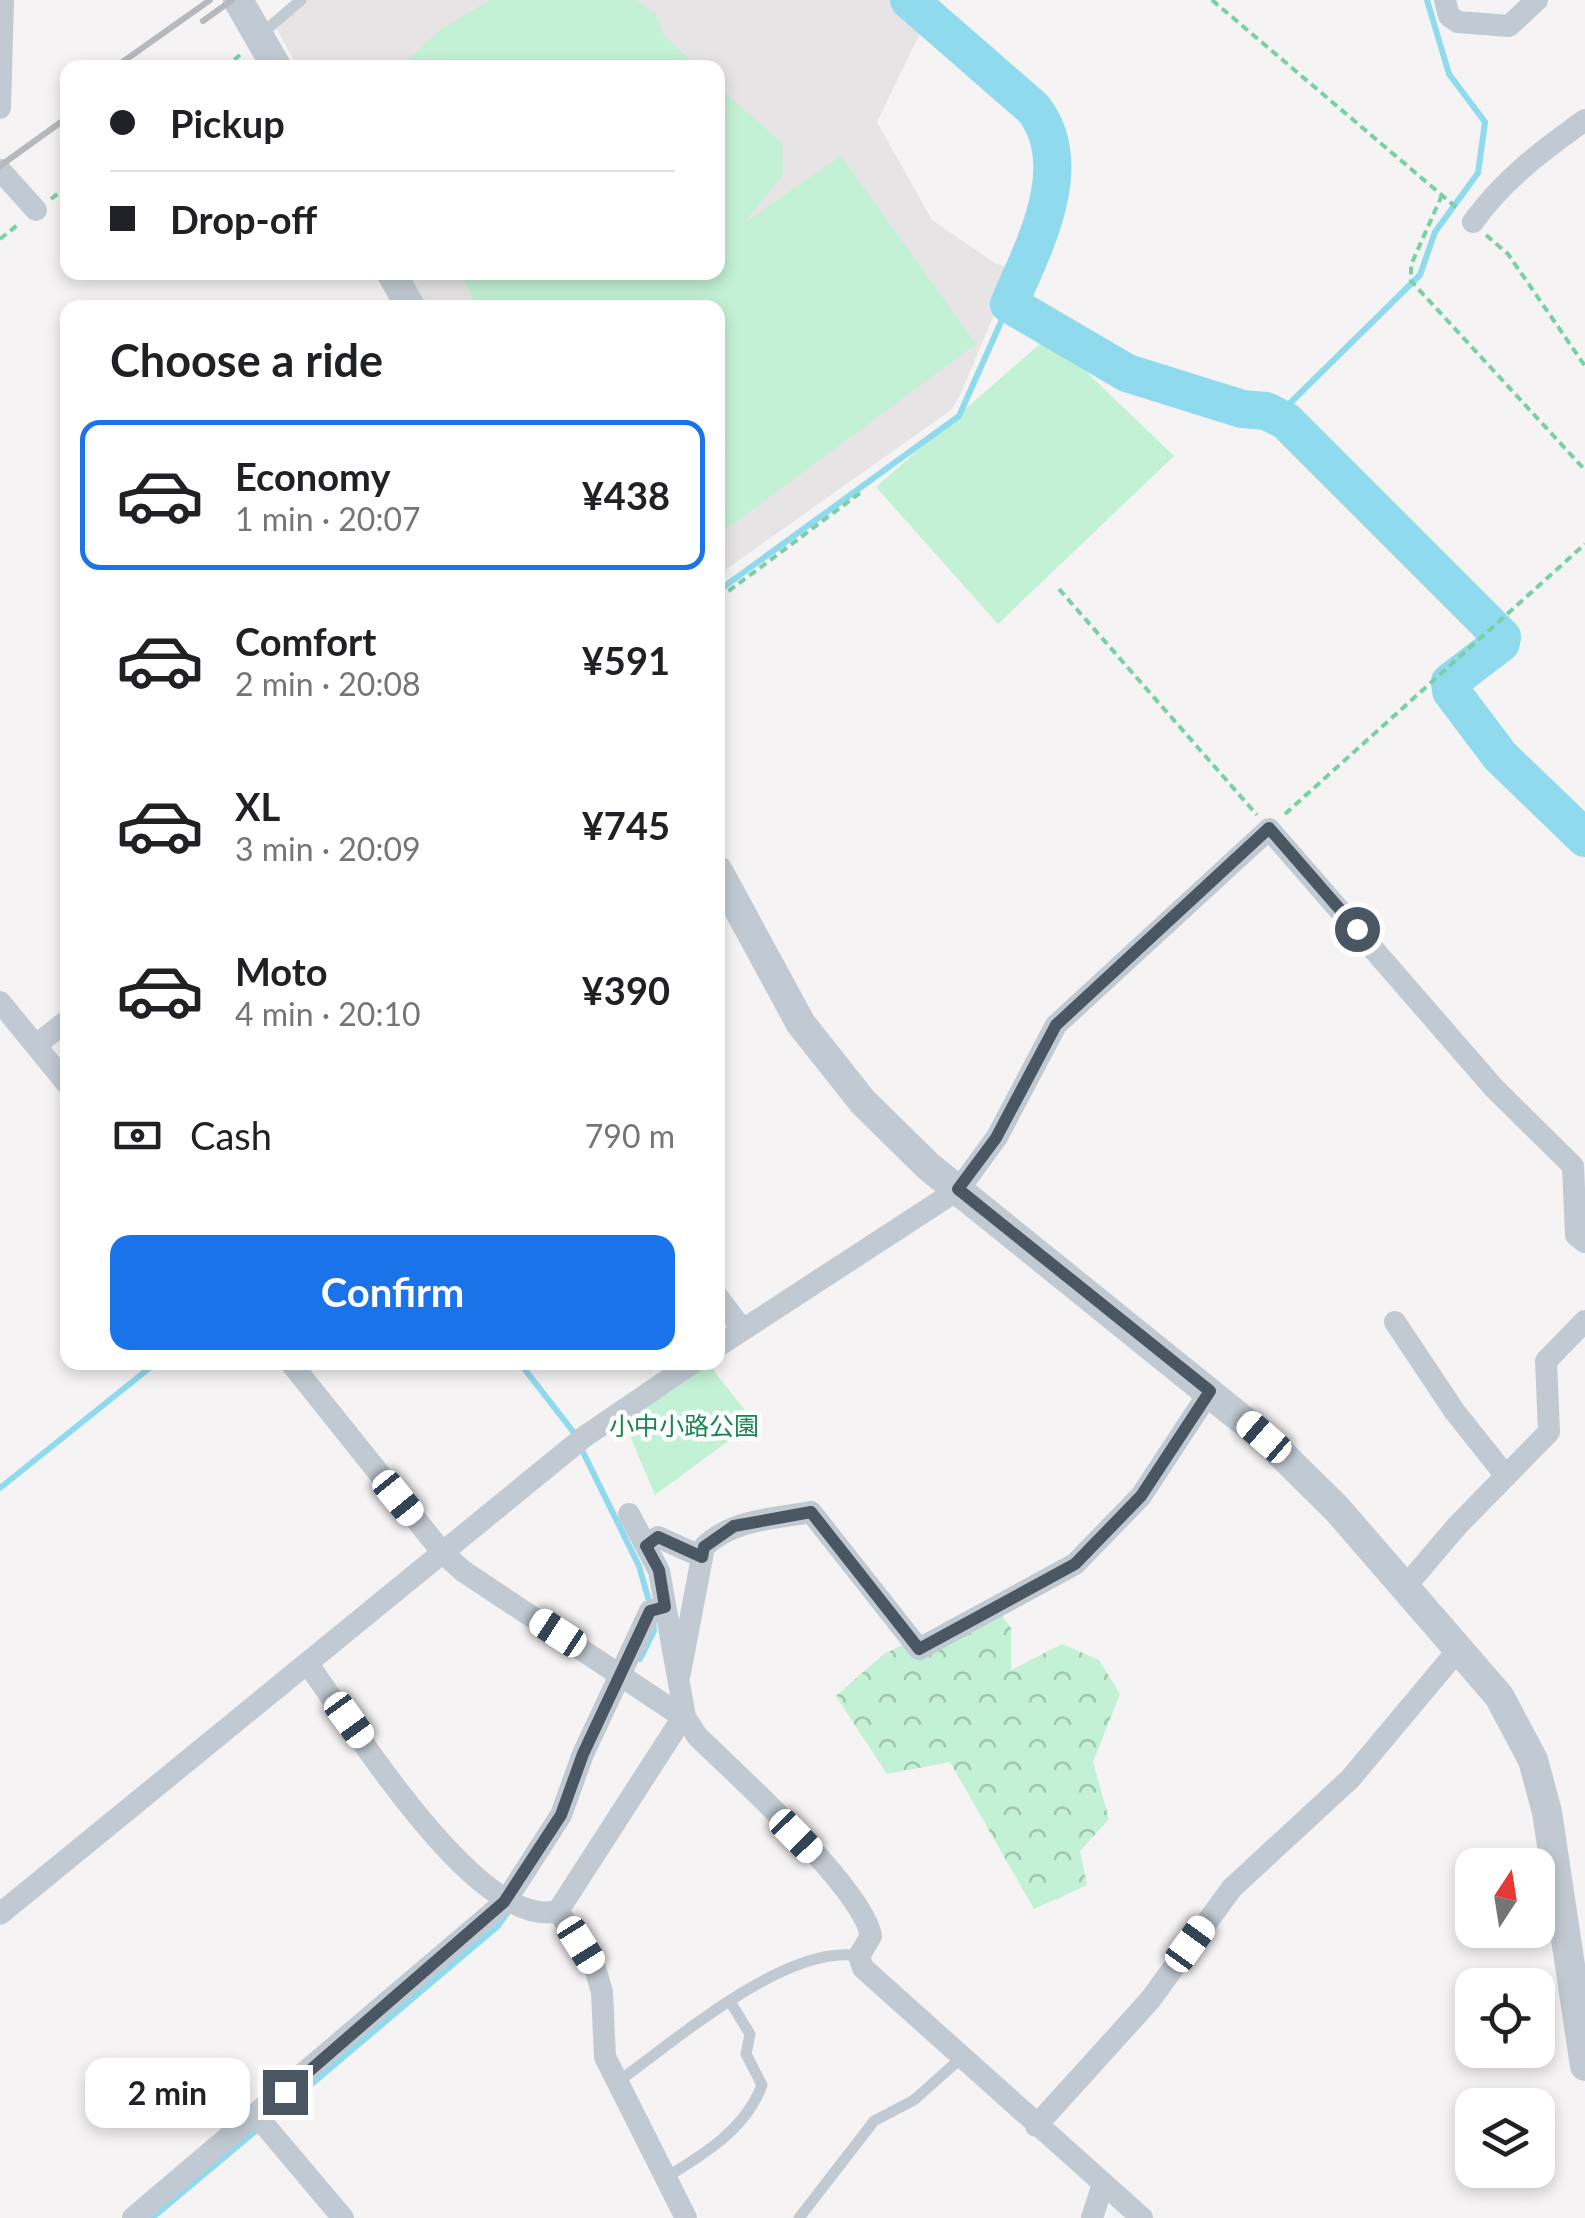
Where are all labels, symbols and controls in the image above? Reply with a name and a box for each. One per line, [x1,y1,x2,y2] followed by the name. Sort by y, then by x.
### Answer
[170,100,285,146] text: Pickup
[170,196,317,242] text: Drop-off
[110,333,383,387] text: Choose a ride
[115,450,205,540] icon: car
[235,453,390,499] text: Economy
[582,472,670,518] text: ¥438
[235,499,421,538] text: 1 min · 20:07
[115,615,205,705] icon: car
[235,618,376,664] text: Comfort
[582,637,670,683] text: ¥591
[235,664,421,703] text: 2 min · 20:08
[115,780,205,870] icon: car
[235,783,280,829] text: XL
[582,802,670,848] text: ¥745
[235,829,421,868] text: 3 min · 20:09
[1335,907,1380,952] route start
[115,945,205,1035] icon: car
[235,948,328,994] text: Moto
[582,967,670,1013] text: ¥390
[235,994,421,1033] text: 4 min · 20:10
[110,1108,165,1163] icon: cash
[190,1112,272,1158] text: Cash
[585,1116,675,1155] text: 790 m
[110,1235,675,1350] button: Confirm
[1232,1406,1296,1468] car
[609,1410,759,1440] park label: 小中小路公園
[367,1465,429,1531] car
[525,1604,591,1662] car
[319,1687,379,1753] car
[764,1804,828,1868] car
[1455,1848,1555,1948] north arrow
[1455,1848,1555,2188] map controls
[1160,1911,1220,1977] car
[552,1912,610,1978] car
[1455,1968,1555,2068] button: locate
[85,2057,250,2127] callout: 2 min
[263,2070,308,2115] route end
[128,2073,207,2112] text: 2 min
[1455,2088,1555,2188] button: layers

